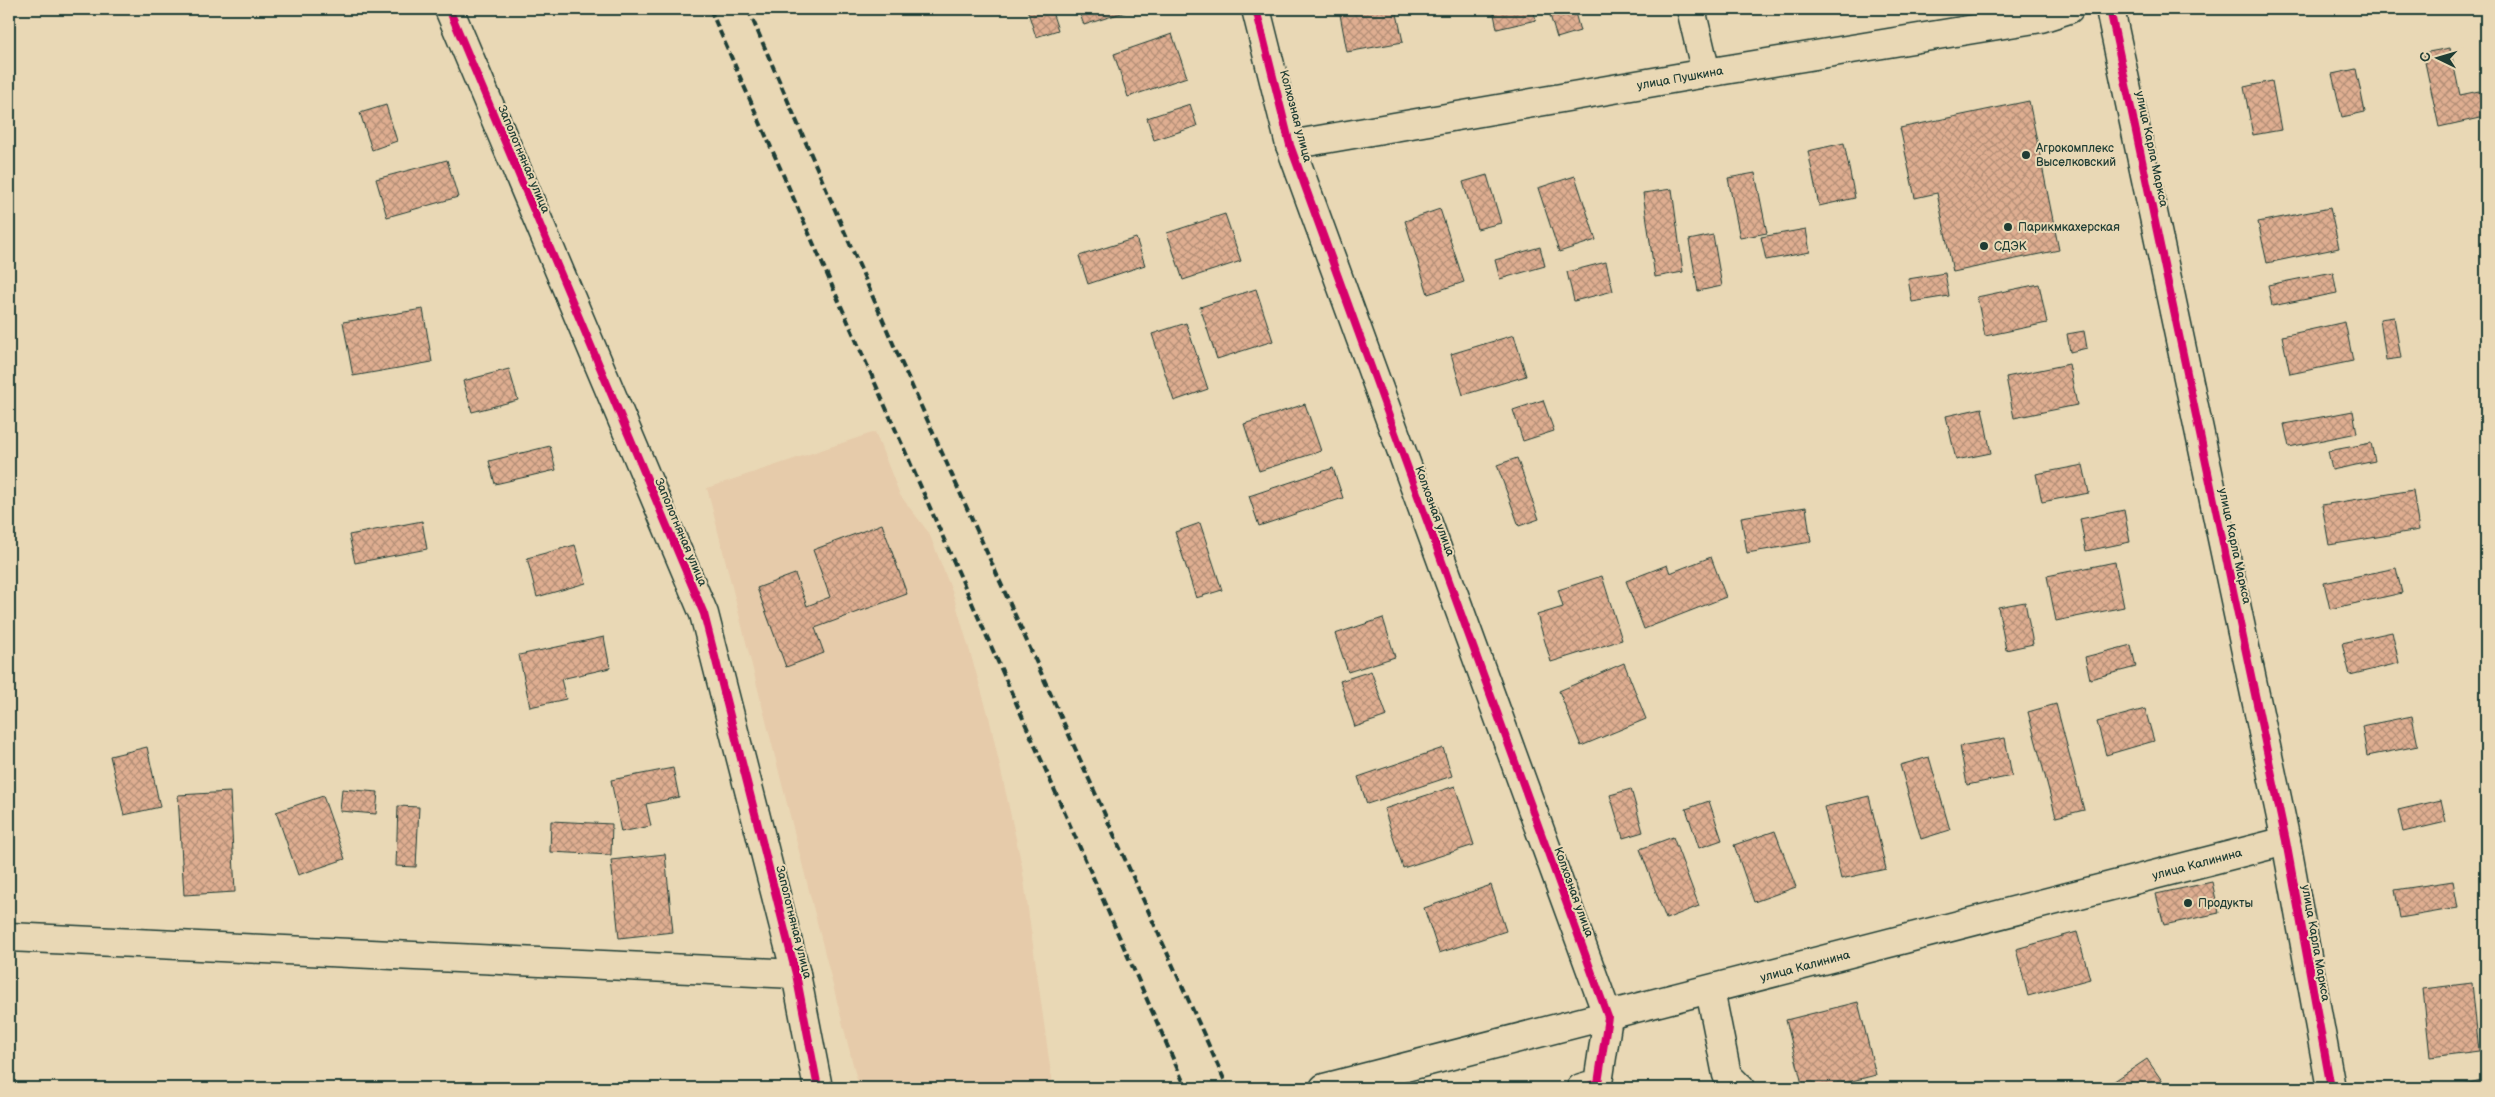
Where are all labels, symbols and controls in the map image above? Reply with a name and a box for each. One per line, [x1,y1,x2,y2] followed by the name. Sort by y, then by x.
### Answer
[2412,32,2462,82] north arrow
[2417,51,2434,63] text: С
[1636,64,1724,93] street label: улица Пушкина
[1276,68,1315,164] street label: Колхозная улица
[2132,90,2171,208] street label: улица Карла Маркса
[494,103,553,216] street label: Заполотняная улица
[2035,141,2116,170] place label: Агрокомплекс Выселковский
[2020,149,2032,161] marker: Агрокомплекс Выселковский
[2018,220,2120,235] place label: Парикмкахерская
[2002,221,2014,233] marker: Парикмкахерская
[1994,239,2027,254] place label: СДЭК
[1978,240,1990,252] marker: СДЭК
[1411,464,1458,558] street label: Колхозная улица
[651,476,710,589] street label: Заполотняная улица
[2215,487,2254,605] street label: улица Карла Маркса
[1550,845,1597,939] street label: Колхозная улица
[2151,845,2244,884] street label: улица Калинина
[772,864,815,980] street label: Заполотняная улица
[2298,884,2333,1003] street label: улица Карла Маркса
[2198,896,2253,911] place label: Продукты
[2182,897,2194,909] marker: Продукты
[1759,947,1852,986] street label: улица Калинина

